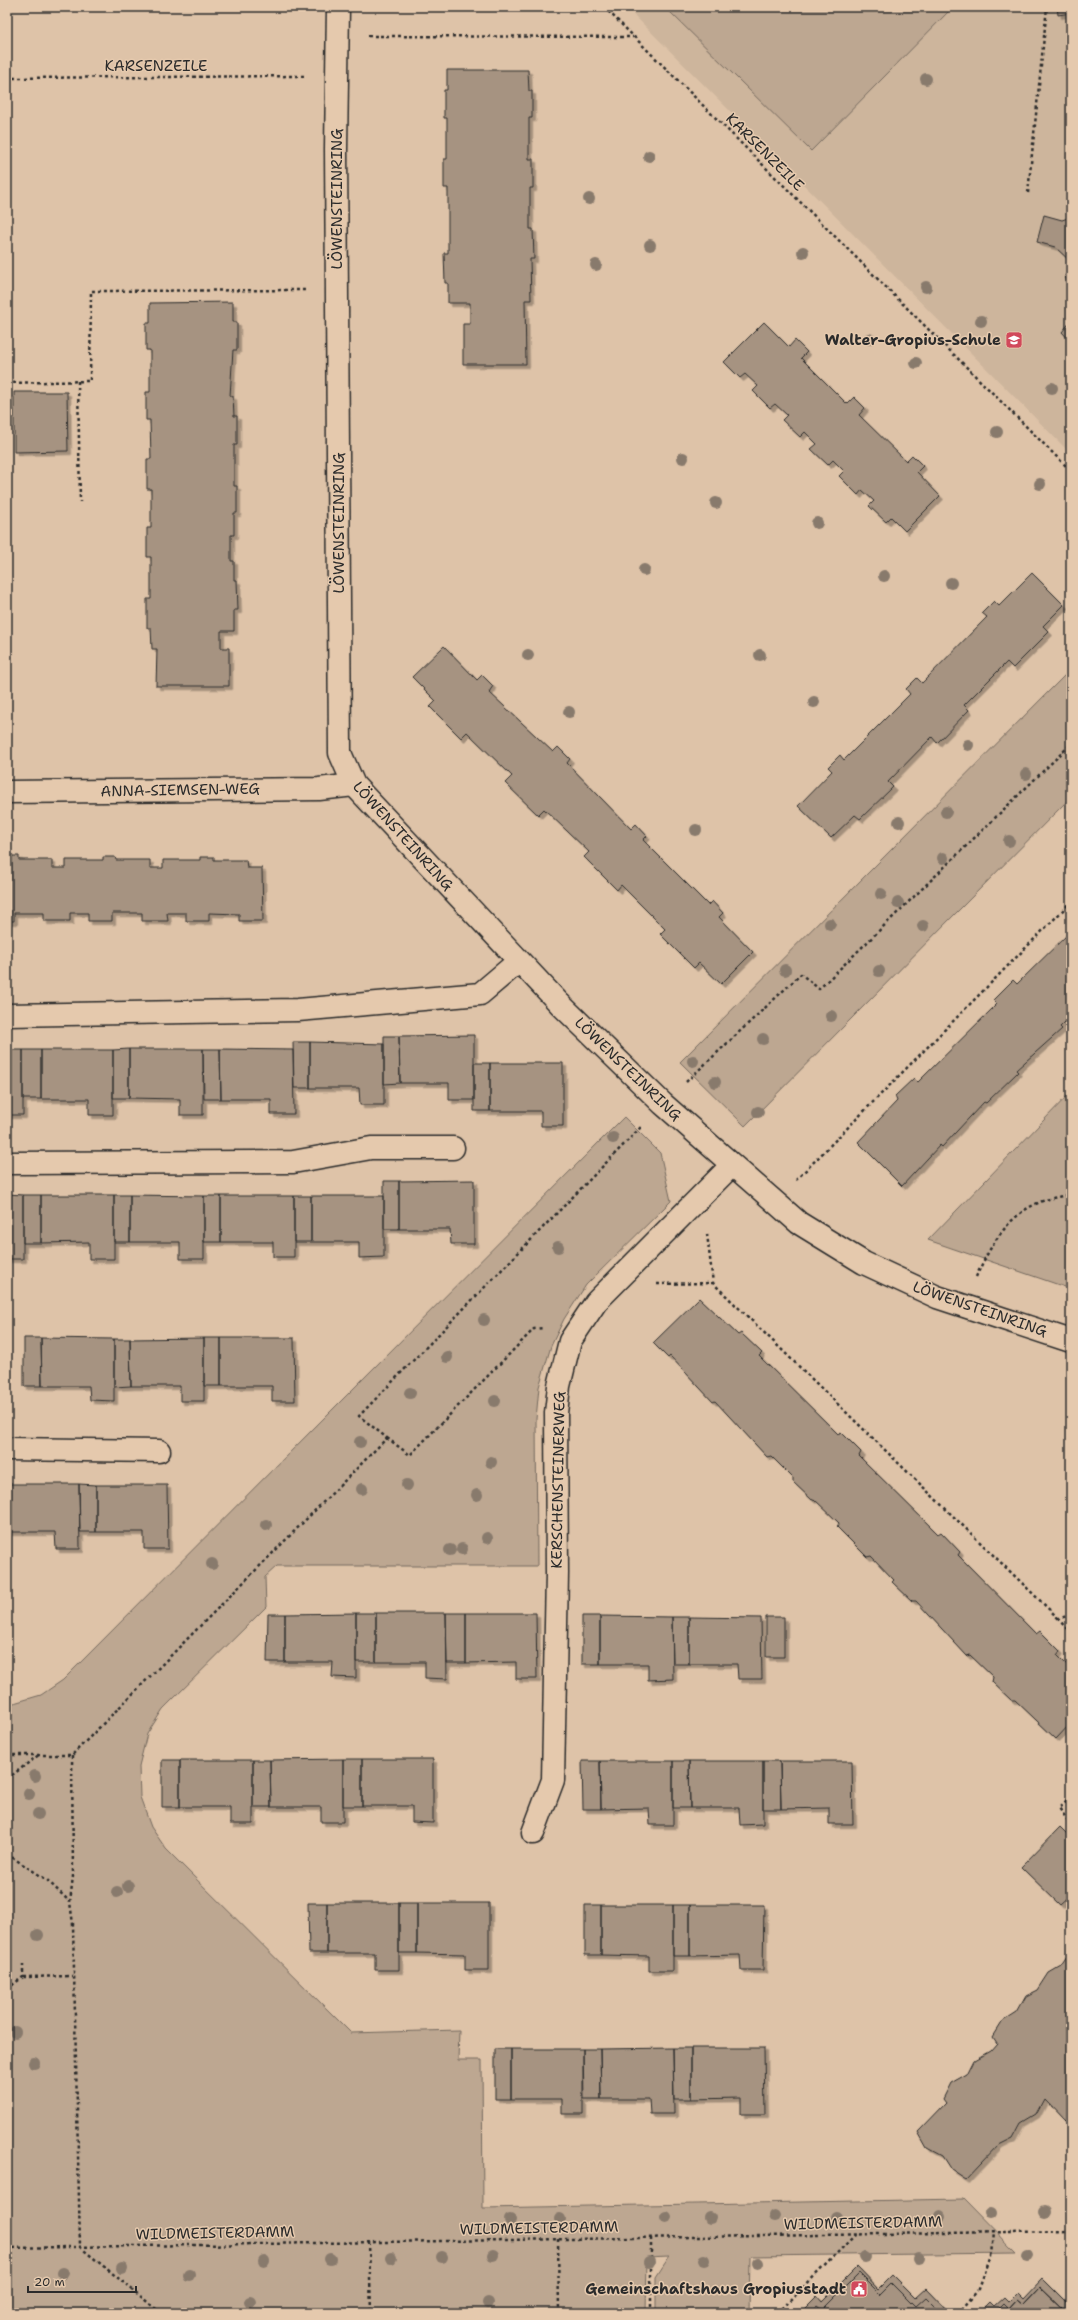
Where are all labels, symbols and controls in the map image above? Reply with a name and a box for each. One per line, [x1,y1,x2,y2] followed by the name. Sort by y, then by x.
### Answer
[105,56,207,76] street label: KARSENZEILE
[722,109,808,195] street label: KARSENZEILE
[327,128,347,270] street label: LÖWENSTEINRING
[825,330,1001,350] place label: Walter-Gropius-Schule
[1004,330,1024,350] school or university icon: Walter-Gropius-Schule
[329,452,349,594] street label: LÖWENSTEINRING
[348,777,458,895] street label: LÖWENSTEINRING
[100,779,260,801] street label: ANNA-SIEMSEN-WEG
[570,1013,686,1125] street label: LÖWENSTEINRING
[910,1277,1050,1341] street label: LÖWENSTEINRING
[546,1391,570,1569] street label: KERSCHENSTEINERWEG
[784,2212,942,2234] street label: WILDMEISTERDAMM
[460,2217,618,2239] street label: WILDMEISTERDAMM
[136,2222,294,2244] street label: WILDMEISTERDAMM
[28,2268,136,2294] scale bar
[34,2274,65,2290] text: 20 m
[585,2279,846,2299] place label: Gemeinschaftshaus Gropiusstadt
[849,2279,869,2299] public building icon: Gemeinschaftshaus Gropiusstadt

